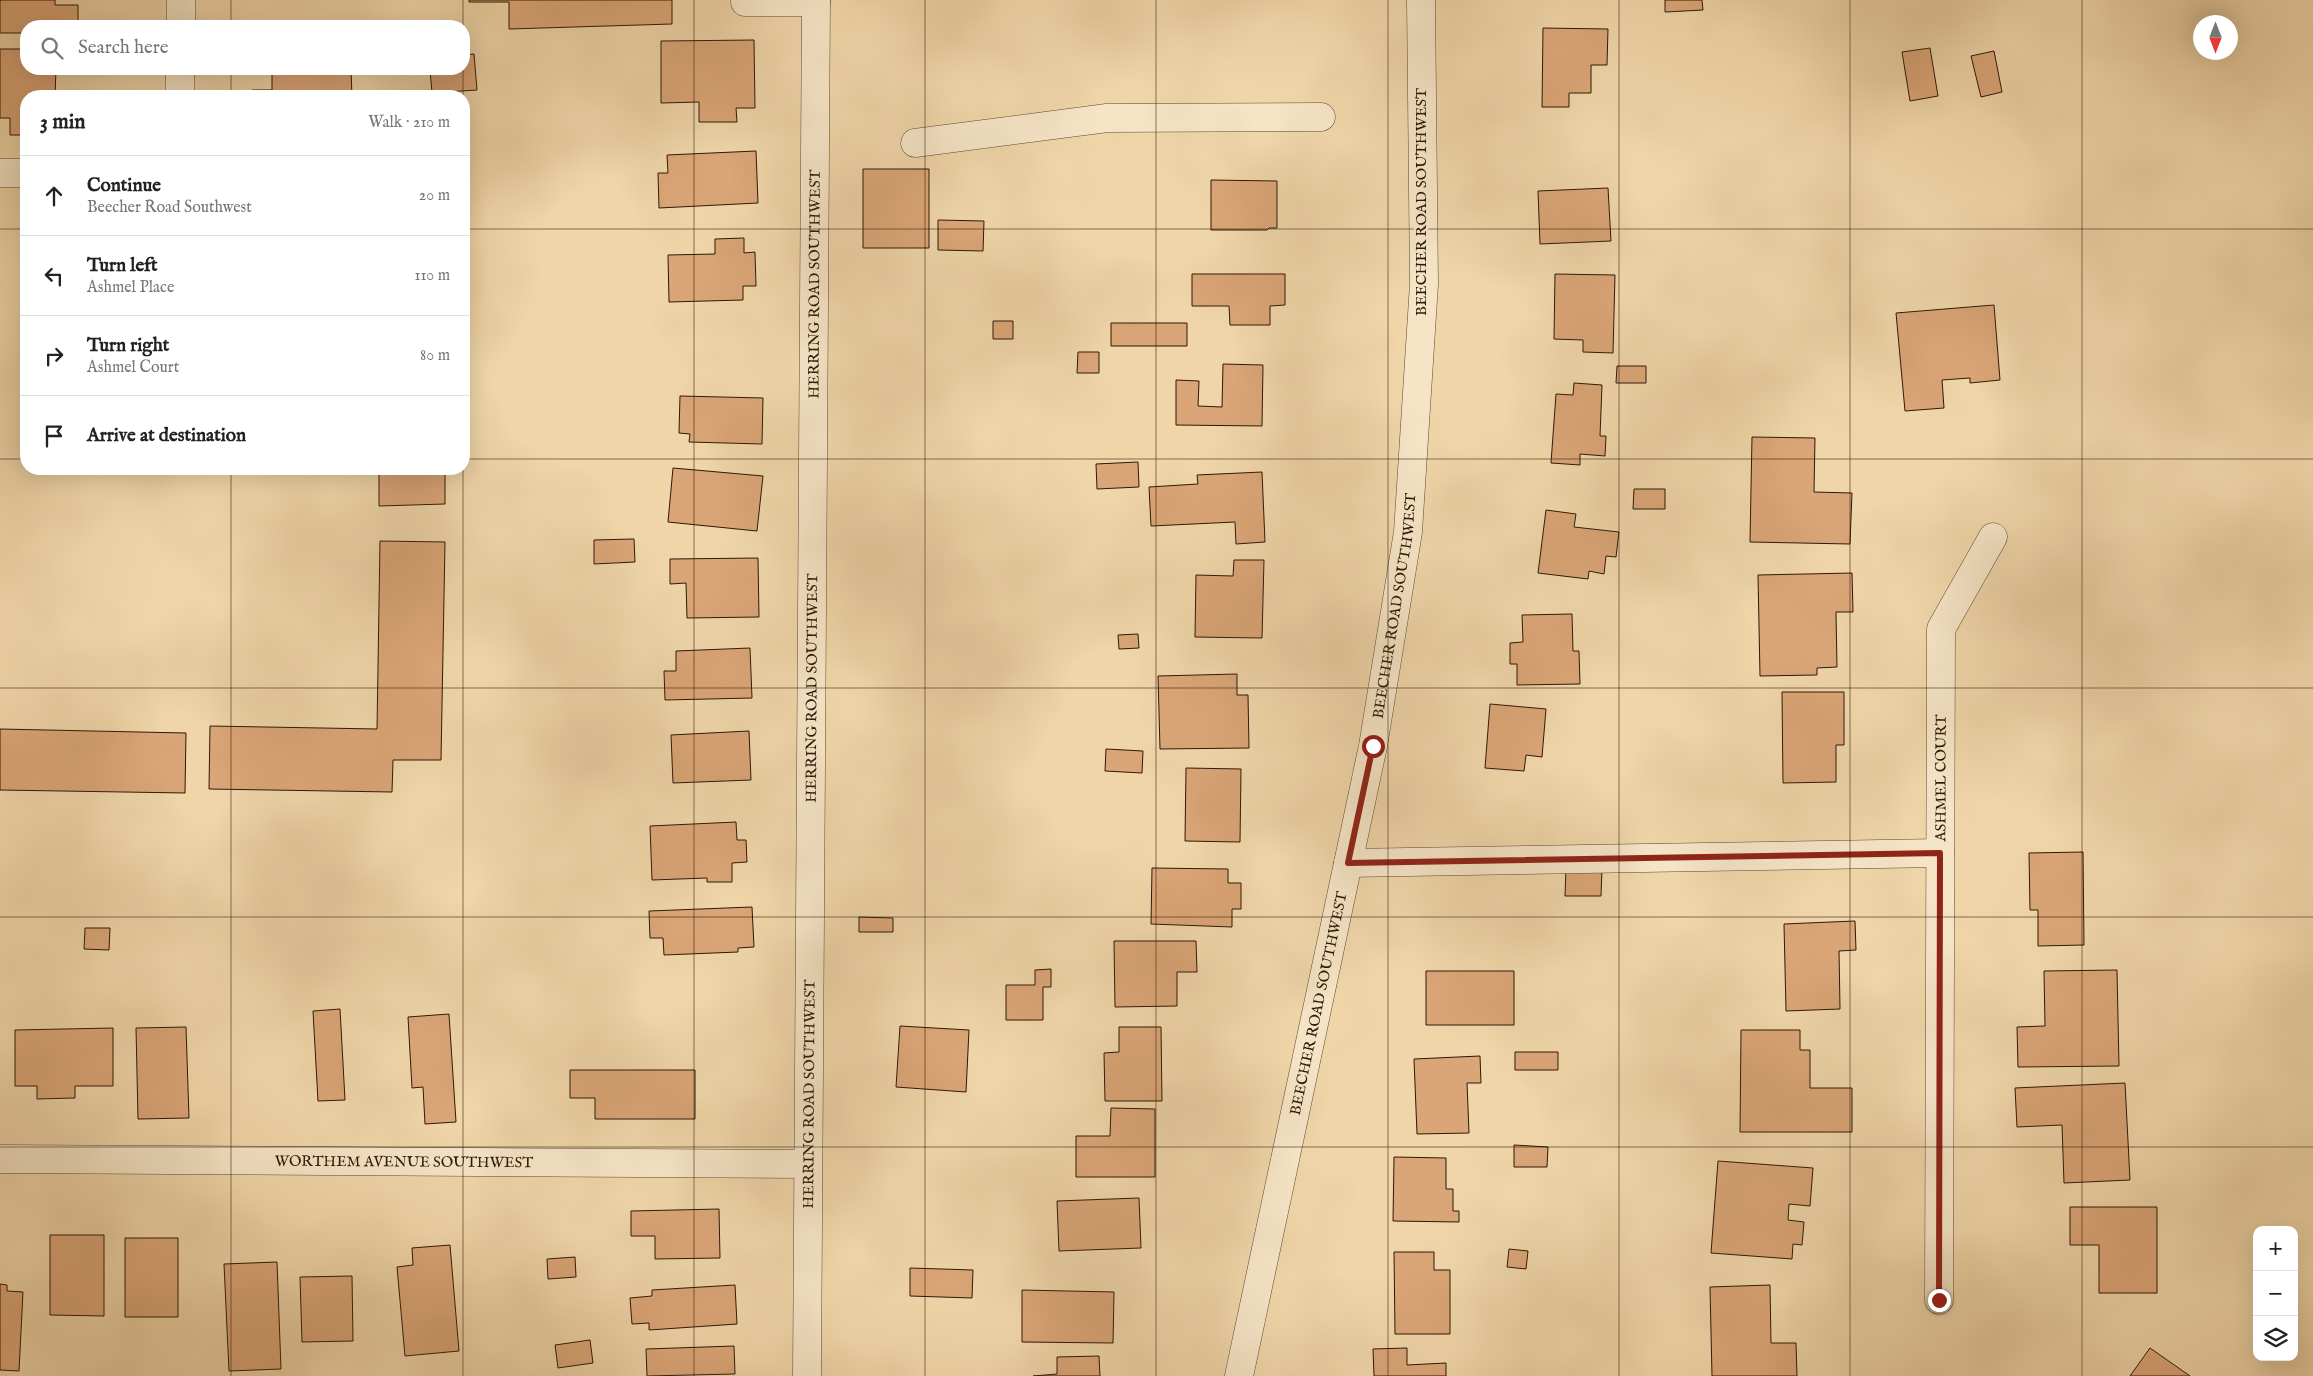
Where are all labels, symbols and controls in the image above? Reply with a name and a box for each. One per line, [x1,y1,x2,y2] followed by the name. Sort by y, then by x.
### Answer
[2193,15,2238,60] north arrow
[20,20,470,75] search box
[38,34,66,62] icon: search
[78,36,169,60] text: Search here
[1412,88,1431,316] street label: BEECHER ROAD SOUTHWEST
[40,109,85,136] text: 3 min
[368,113,450,133] text: Walk · 210 m
[804,169,824,399] street label: HERRING ROAD SOUTHWEST
[87,174,161,198] text: Continue
[40,182,68,210] icon: ahead
[419,186,450,206] text: 20 m
[87,198,252,218] text: Beecher Road Southwest
[87,254,158,278] text: Turn left
[40,262,68,290] icon: left
[414,266,450,286] text: 110 m
[87,278,174,298] text: Ashmel Place
[87,334,169,358] text: Turn right
[40,342,68,370] icon: right
[420,346,450,366] text: 80 m
[87,358,179,378] text: Ashmel Court
[40,422,68,450] icon: arrive
[87,424,246,448] text: Arrive at destination
[1368,492,1420,720] street label: BEECHER ROAD SOUTHWEST
[801,573,822,803] street label: HERRING ROAD SOUTHWEST
[1931,714,1950,843] street label: ASHMEL COURT
[1362,735,1385,758] route start
[1285,890,1351,1117] street label: BEECHER ROAD SOUTHWEST
[799,979,819,1209] street label: HERRING ROAD SOUTHWEST
[275,1151,533,1172] street label: WORTHEM AVENUE SOUTHWEST
[2253,1226,2298,1361] map controls
[2253,1226,2298,1271] button: +
[2253,1271,2298,1316] button: −
[1928,1289,1951,1312] route end
[2253,1316,2298,1361] button: layers

